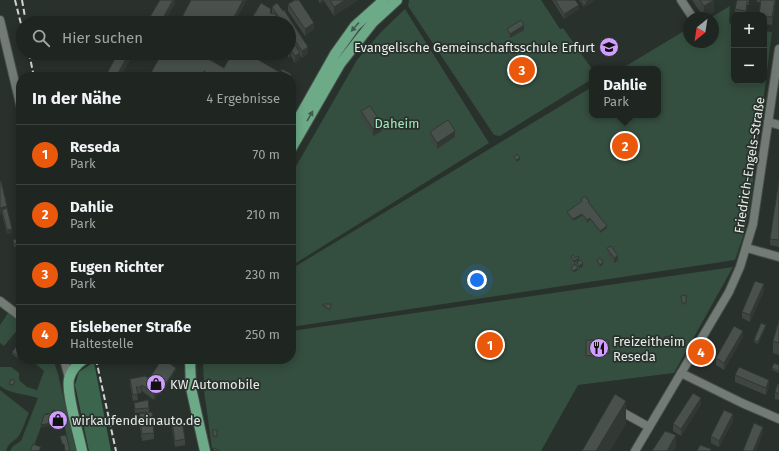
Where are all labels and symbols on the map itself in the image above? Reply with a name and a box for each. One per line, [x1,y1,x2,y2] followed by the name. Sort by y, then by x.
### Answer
[683,12,719,48] north arrow
[351,22,360,32] one-way arrow
[598,36,620,58] school or university icon: Evangelische Gemeinschaftsschule Erfurt
[354,40,595,55] place label: Evangelische Gemeinschaftsschule Erfurt
[509,55,535,85] pin: 3
[731,96,768,234] street label: Friedrich-Engels-Straße
[307,110,314,121] one-way arrow
[375,116,419,131] park label: Daheim
[612,131,638,161] pin: 2
[467,270,487,290] your location
[477,330,503,360] pin: 1
[613,334,685,364] place label: Freizeitheim Reseda
[588,337,610,359] restaurant icon: Freizeitheim Reseda
[688,337,714,367] pin: 4
[145,373,167,395] shop icon: KW Automobile
[170,377,260,392] place label: KW Automobile
[47,409,69,431] shop icon: wirkaufendeinauto.de
[72,413,201,428] place label: wirkaufendeinauto.de

